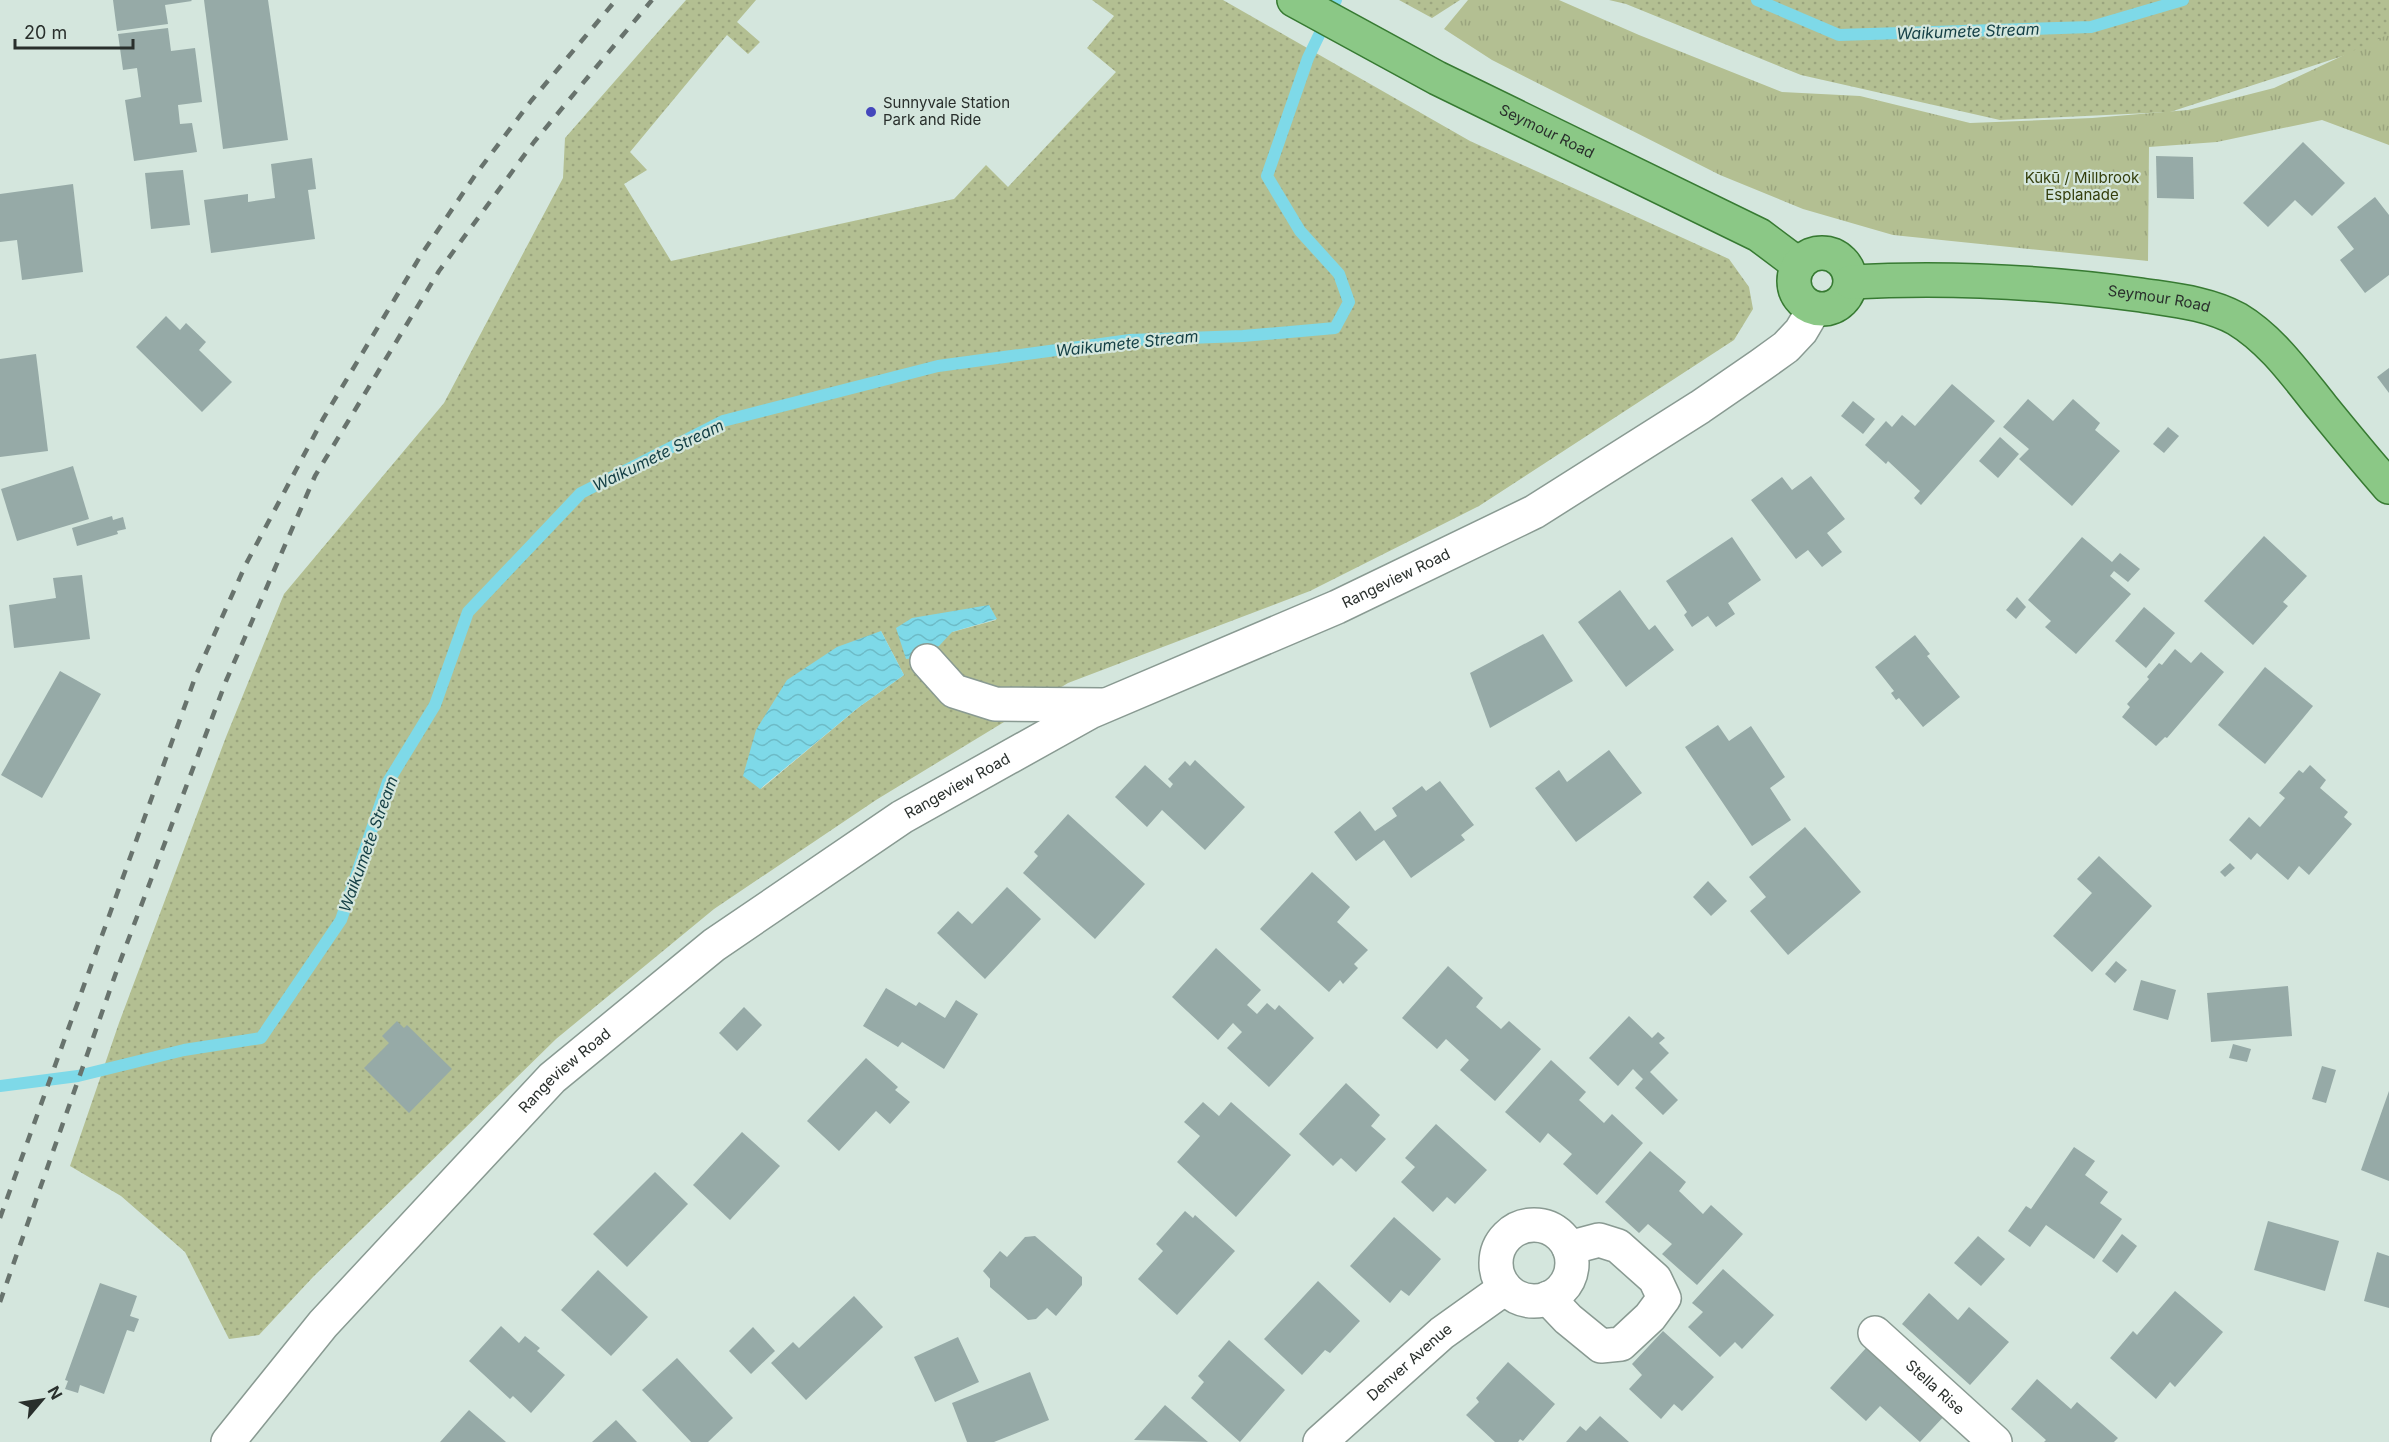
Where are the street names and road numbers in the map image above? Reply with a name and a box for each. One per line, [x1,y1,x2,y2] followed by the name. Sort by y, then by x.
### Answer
[1496,100,1598,162] street label: Seymour Road
[2107,281,2213,316] street label: Seymour Road
[1339,544,1453,612] street label: Rangeview Road
[901,749,1013,823] street label: Rangeview Road
[514,1024,614,1117] street label: Rangeview Road
[1363,1319,1456,1405] street label: Denver Avenue
[1902,1356,1969,1419] street label: Stella Rise

